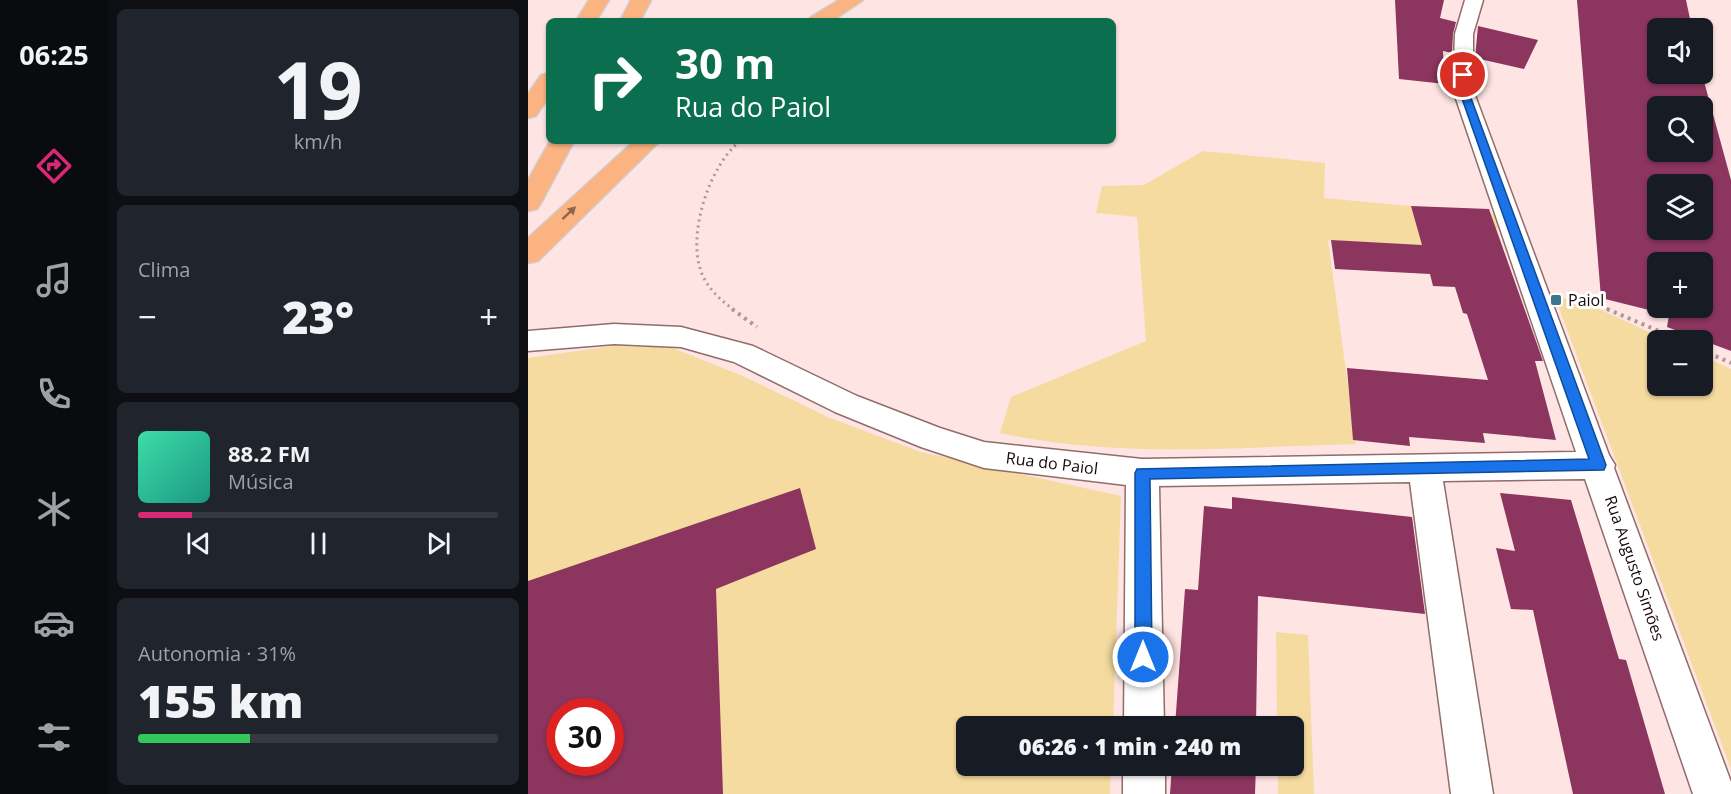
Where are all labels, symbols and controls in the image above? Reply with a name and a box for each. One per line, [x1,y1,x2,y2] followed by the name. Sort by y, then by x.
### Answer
[1647,18,1713,396] map controls
[1647,18,1713,84] button: sound
[675,34,775,91] text: 30 m
[19,36,89,73] text: 06:25
[273,36,363,142] text: 19
[576,42,654,120] icon: right
[1437,49,1488,100] pin
[1446,58,1479,91] icon: arrive
[675,88,831,125] text: Rua do Paiol
[1647,96,1713,162] button: search
[294,128,342,155] text: km/h
[33,145,75,187] icon: directions
[1647,174,1713,240] button: layers
[562,206,577,220] one-way arrow
[1647,252,1713,318] button: +
[138,256,190,283] text: Clima
[33,259,75,301] icon: music
[282,286,354,347] text: 23°
[1568,289,1604,311] place label: Paiol
[1549,293,1563,307] marker: Paiol
[138,294,157,339] text: −
[479,294,498,339] text: +
[1647,330,1713,396] button: −
[33,373,75,415] icon: phone
[228,438,311,468] text: 88.2 FM
[1005,446,1099,480] street label: Rua do Paiol
[228,468,294,495] text: Música
[33,488,75,530] icon: climate
[1600,492,1670,644] street label: Rua Augusto Simões
[182,527,215,560] icon: previous
[302,527,335,560] icon: pause
[422,527,455,560] icon: next
[33,602,75,644] icon: car
[1111,625,1175,689] position arrow
[138,640,296,667] text: Autonomia · 31%
[138,670,303,731] text: 155 km
[546,698,624,776] speed limit sign: 30
[33,716,75,758] icon: filters
[1019,731,1241,761] text: 06:26 · 1 min · 240 m

